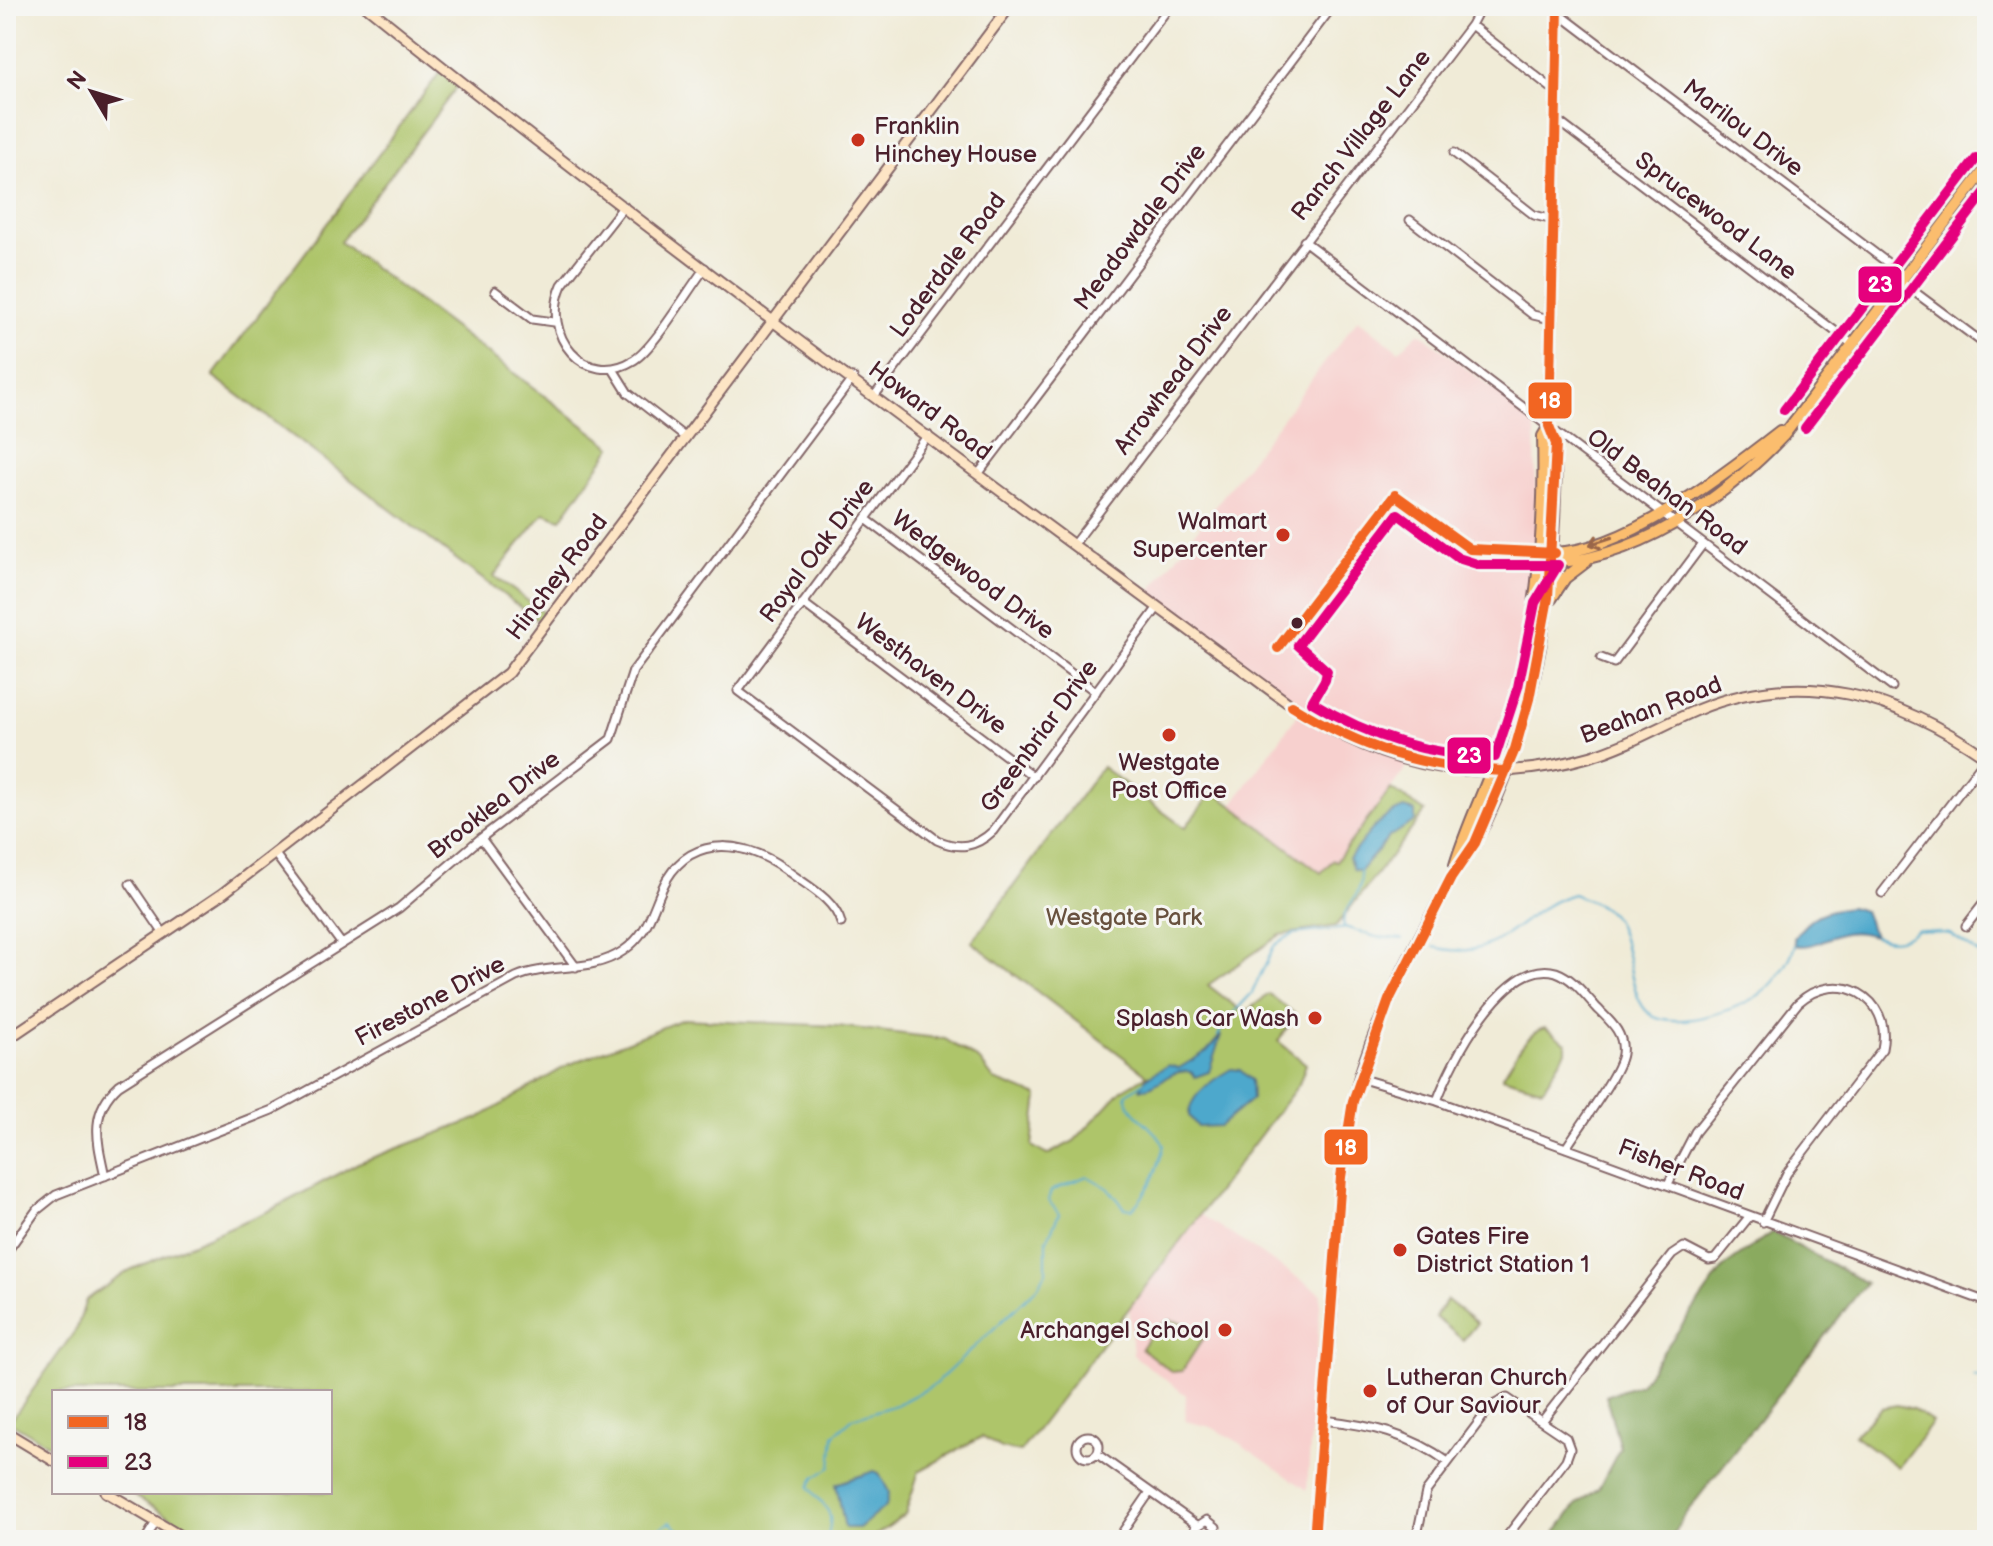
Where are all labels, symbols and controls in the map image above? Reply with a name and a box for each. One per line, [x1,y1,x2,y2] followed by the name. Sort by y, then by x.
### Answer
[1285,43,1437,227] street label: Ranch Village Lane
[52,52,132,132] north arrow
[62,66,93,95] text: N
[1677,73,1809,183] street label: Marilou Drive
[874,112,1037,169] place label: Franklin Hinchey House
[849,131,867,149] marker: Franklin Hinchey House
[1068,138,1212,316] street label: Meadowdale Drive
[1629,146,1803,286] street label: Sprucewood Lane
[884,187,1012,343] street label: Loderdale Road
[1857,265,1903,304] line badge: 23
[1867,272,1893,299] text: 23
[1108,300,1238,460] street label: Arrowhead Drive
[863,355,997,467] street label: Howard Road
[1527,381,1573,420] line badge: 18
[1539,388,1561,415] text: 18
[1581,422,1753,562] street label: Old Beahan Road
[754,474,880,628] street label: Royal Oak Drive
[886,504,1060,646] street label: Wedgewood Drive
[1133,507,1268,564] place label: Walmart Supercenter
[500,508,614,646] street label: Hinchey Road
[1274,526,1292,544] marker: Walmart Supercenter
[1588,534,1613,549] one-way arrow
[849,607,1013,741] street label: Westhaven Drive
[1289,615,1305,631] unlabelled marker
[974,654,1104,818] street label: Greenbriar Drive
[1576,670,1726,750] street label: Beahan Road
[1160,726,1178,744] marker: Westgate Post Office
[1446,736,1492,775] line badge: 23
[1456,743,1482,770] text: 23
[422,744,566,866] street label: Brooklea Drive
[1111,748,1227,805] place label: Westgate Post Office
[1046,903,1202,932] park label: Westgate Park
[350,949,510,1053] street label: Firestone Drive
[1116,1004,1299,1033] place label: Splash Car Wash
[1306,1009,1324,1027] marker: Splash Car Wash
[1323,1128,1369,1166] line badge: 18
[1614,1133,1748,1207] street label: Fisher Road
[1335,1135,1357,1162] text: 18
[1416,1222,1589,1279] place label: Gates Fire District Station 1
[1391,1241,1409,1259] marker: Gates Fire District Station 1
[1020,1316,1209,1345] place label: Archangel School
[1216,1321,1234,1339] marker: Archangel School
[1386,1363,1568,1420] place label: Lutheran Church of Our Saviour
[1361,1382,1379,1400] marker: Lutheran Church of Our Saviour
[52,1390,332,1494] legend
[124,1408,147,1437] text: 18
[124,1448,152,1477] text: 23

